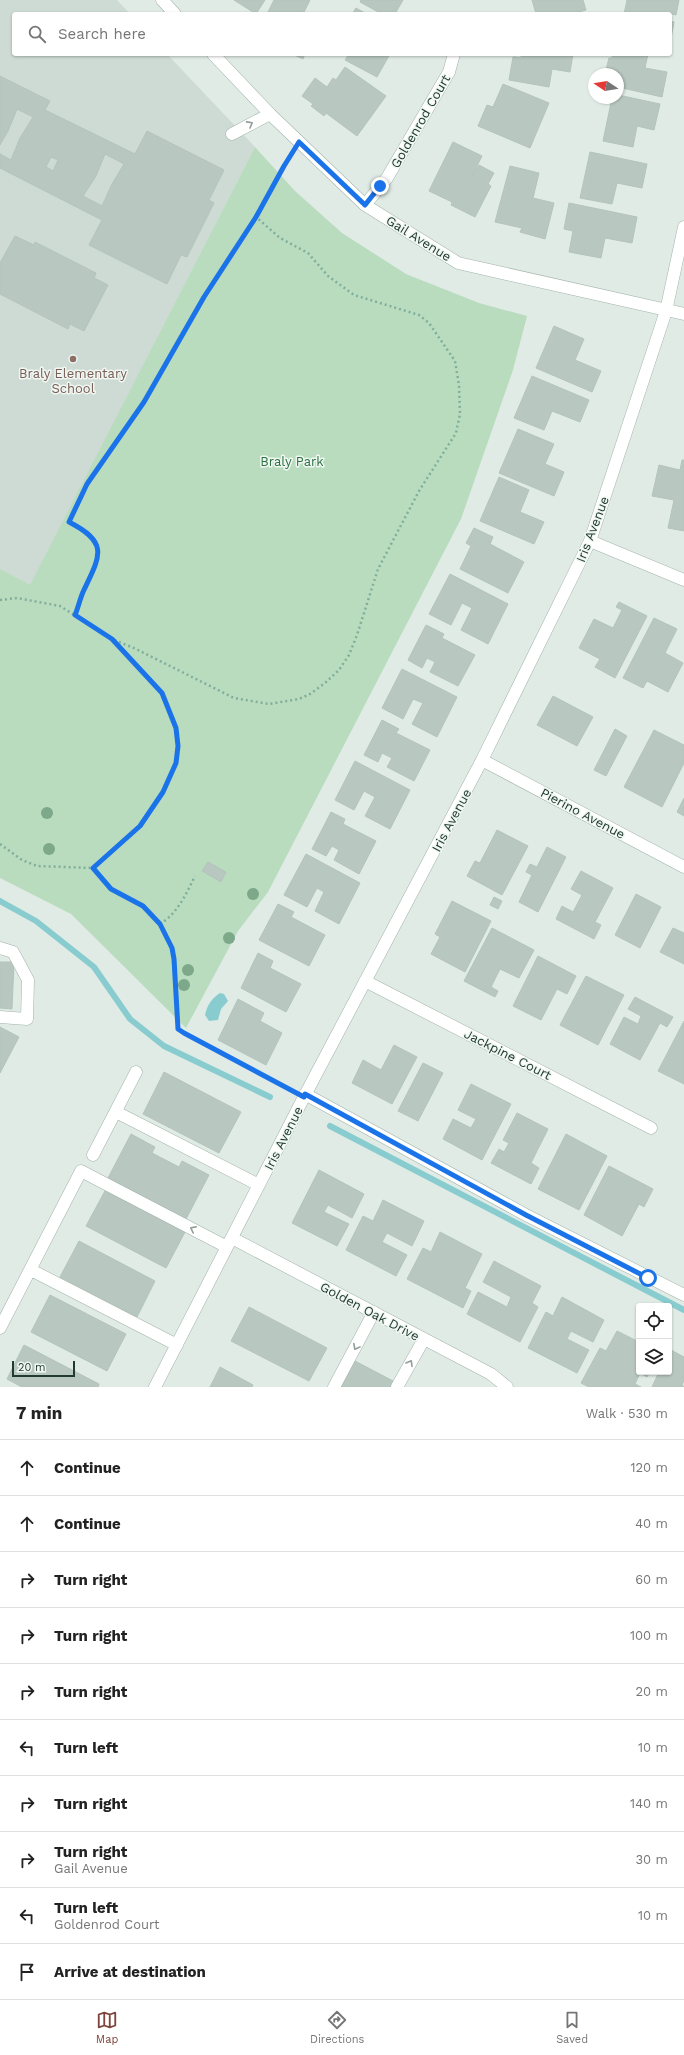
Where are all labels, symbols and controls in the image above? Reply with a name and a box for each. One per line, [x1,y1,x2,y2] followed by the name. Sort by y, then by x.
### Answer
[12,12,672,56] search box
[26,23,48,45] icon: search
[58,25,146,43] text: Search here
[588,68,624,104] north arrow
[388,71,454,171] street label: Goldenrod Court
[246,121,254,128] one-way arrow
[371,177,389,195] route end
[384,213,454,264] street label: Gail Avenue
[68,354,78,364] marker: Braly Elementary School
[19,366,127,396] place label: Braly Elementary School
[260,454,324,469] park label: Braly Park
[573,494,612,564] street label: Iris Avenue
[538,785,628,842] street label: Pierino Avenue
[429,786,474,854] street label: Iris Avenue
[462,1026,554,1083] street label: Jackpine Court
[261,1104,306,1173] street label: Iris Avenue
[189,1226,197,1234] one-way arrow
[639,1269,657,1287] route start
[318,1279,422,1344] street label: Golden Oak Drive
[636,1303,672,1375] map controls
[636,1303,672,1339] button: locate
[636,1339,672,1375] button: layers
[353,1343,361,1350] one-way arrow
[12,1359,75,1378] scale bar
[405,1360,412,1367] one-way arrow
[18,1361,46,1374] text: 20 m
[16,1403,62,1423] text: 7 min
[586,1406,668,1421] text: Walk · 530 m
[16,1457,38,1479] icon: ahead
[54,1459,121,1477] text: Continue
[630,1460,668,1475] text: 120 m
[16,1513,38,1535] icon: ahead
[54,1515,121,1533] text: Continue
[635,1516,668,1531] text: 40 m
[16,1569,38,1591] icon: right
[54,1571,127,1589] text: Turn right
[635,1572,668,1587] text: 60 m
[16,1625,38,1647] icon: right
[54,1627,127,1645] text: Turn right
[630,1628,668,1643] text: 100 m
[16,1681,38,1703] icon: right
[54,1683,127,1701] text: Turn right
[636,1684,668,1699] text: 20 m
[16,1737,38,1759] icon: left
[54,1739,118,1757] text: Turn left
[638,1740,668,1755] text: 10 m
[16,1793,38,1815] icon: right
[54,1795,127,1813] text: Turn right
[630,1796,668,1811] text: 140 m
[54,1843,127,1861] text: Turn right
[16,1849,38,1871] icon: right
[636,1852,668,1867] text: 30 m
[54,1861,128,1876] text: Gail Avenue
[54,1899,118,1917] text: Turn left
[16,1905,38,1927] icon: left
[638,1908,668,1923] text: 10 m
[54,1917,159,1932] text: Goldenrod Court
[16,1961,38,1983] icon: arrive
[54,1963,206,1981] text: Arrive at destination
[96,2009,118,2046] tab: Map
[310,2009,364,2046] tab: Directions
[556,2009,588,2046] tab: Saved

